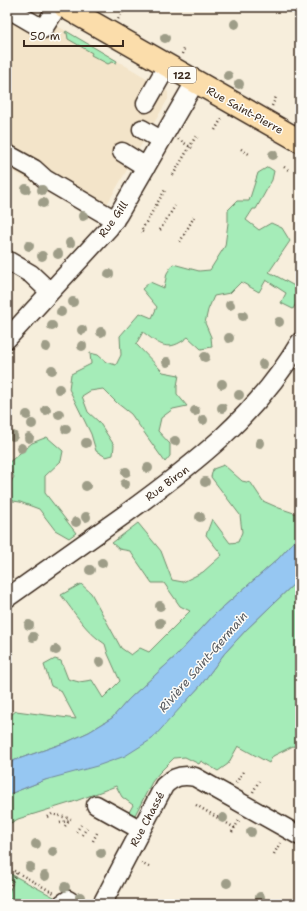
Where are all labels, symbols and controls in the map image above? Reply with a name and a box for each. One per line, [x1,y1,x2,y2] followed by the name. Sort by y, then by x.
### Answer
[24,22,123,48] scale bar
[30,28,60,44] text: 50 m
[168,67,196,83] road number: 122
[204,83,286,138] street label: Rue Saint-Pierre
[95,197,132,241] street label: Rue Gill
[142,462,192,505] street label: Rue Biron
[155,608,251,716] water label: Rivière Saint-Germain
[127,789,168,849] street label: Rue Chassé

